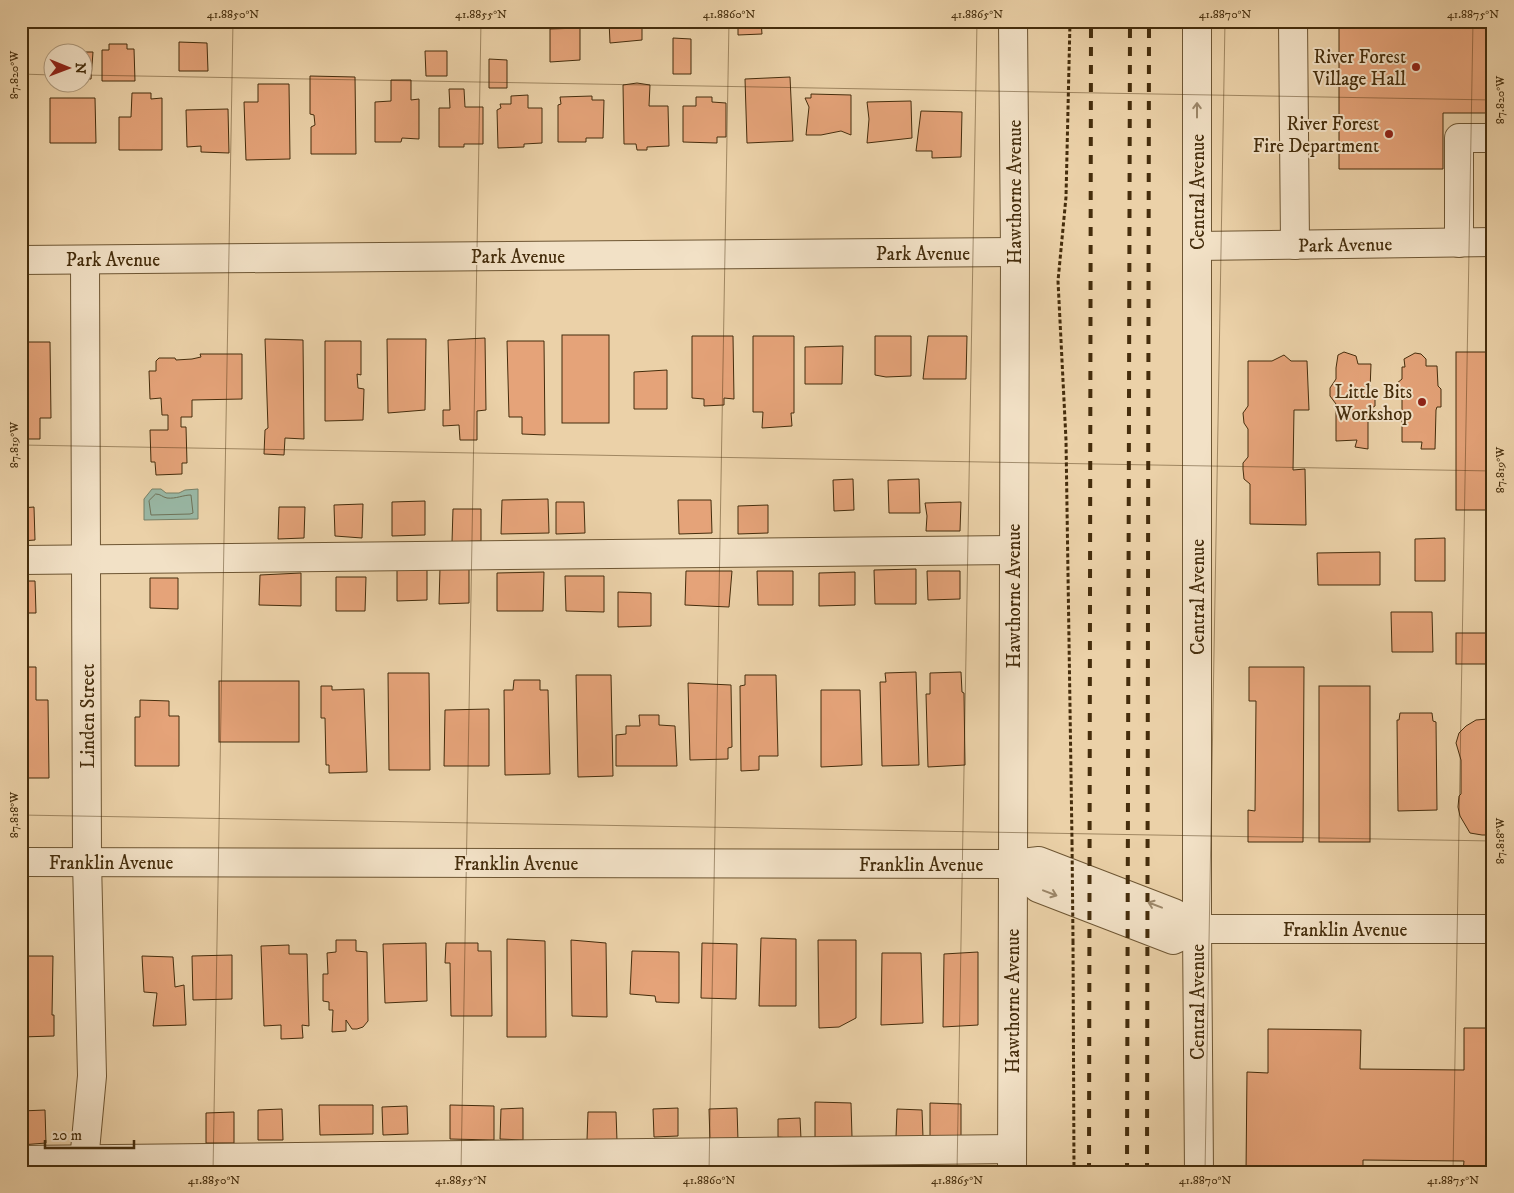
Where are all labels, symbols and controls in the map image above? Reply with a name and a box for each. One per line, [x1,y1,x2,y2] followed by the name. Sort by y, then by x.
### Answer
[207,7,259,22] text: 41.8850°N
[455,7,507,22] text: 41.8855°N
[703,7,755,22] text: 41.8860°N
[951,7,1003,22] text: 41.8865°N
[1199,7,1251,22] text: 41.8870°N
[1447,7,1499,22] text: 41.8875°N
[42,42,92,92] north arrow
[1312,46,1406,91] place label: River Forest Village Hall
[7,50,22,99] text: 87.820°W
[1410,61,1422,73] marker: River Forest Village Hall
[71,62,89,75] text: N
[1493,75,1508,124] text: 87.820°W
[1192,102,1202,118] one-way arrow
[1253,113,1379,158] place label: River Forest Fire Department
[1004,119,1027,264] street label: Hawthorne Avenue
[1383,128,1395,140] marker: River Forest Fire Department
[1187,134,1210,250] street label: Central Avenue
[1298,233,1393,258] street label: Park Avenue
[876,243,970,266] street label: Park Avenue
[471,246,565,269] street label: Park Avenue
[66,249,160,272] street label: Park Avenue
[1334,381,1412,426] place label: Little Bits Workshop
[1416,396,1428,408] marker: Little Bits Workshop
[7,421,22,468] text: 87.819°W
[1493,446,1508,493] text: 87.819°W
[1003,523,1026,668] street label: Hawthorne Avenue
[1187,539,1210,655] street label: Central Avenue
[77,664,100,768] street label: Linden Street
[7,791,22,838] text: 87.818°W
[1493,817,1508,864] text: 87.818°W
[49,852,173,875] street label: Franklin Avenue
[454,853,578,876] street label: Franklin Avenue
[859,854,983,877] street label: Franklin Avenue
[1042,889,1057,898] one-way arrow
[1148,900,1163,909] one-way arrow
[1283,919,1407,942] street label: Franklin Avenue
[1002,928,1025,1073] street label: Hawthorne Avenue
[1187,944,1210,1060] street label: Central Avenue
[45,1118,134,1150] scale bar
[52,1126,82,1145] text: 20 m
[188,1173,240,1188] text: 41.8850°N
[435,1173,487,1188] text: 41.8855°N
[683,1173,735,1188] text: 41.8860°N
[931,1173,983,1188] text: 41.8865°N
[1179,1173,1231,1188] text: 41.8870°N
[1427,1173,1479,1188] text: 41.8875°N

